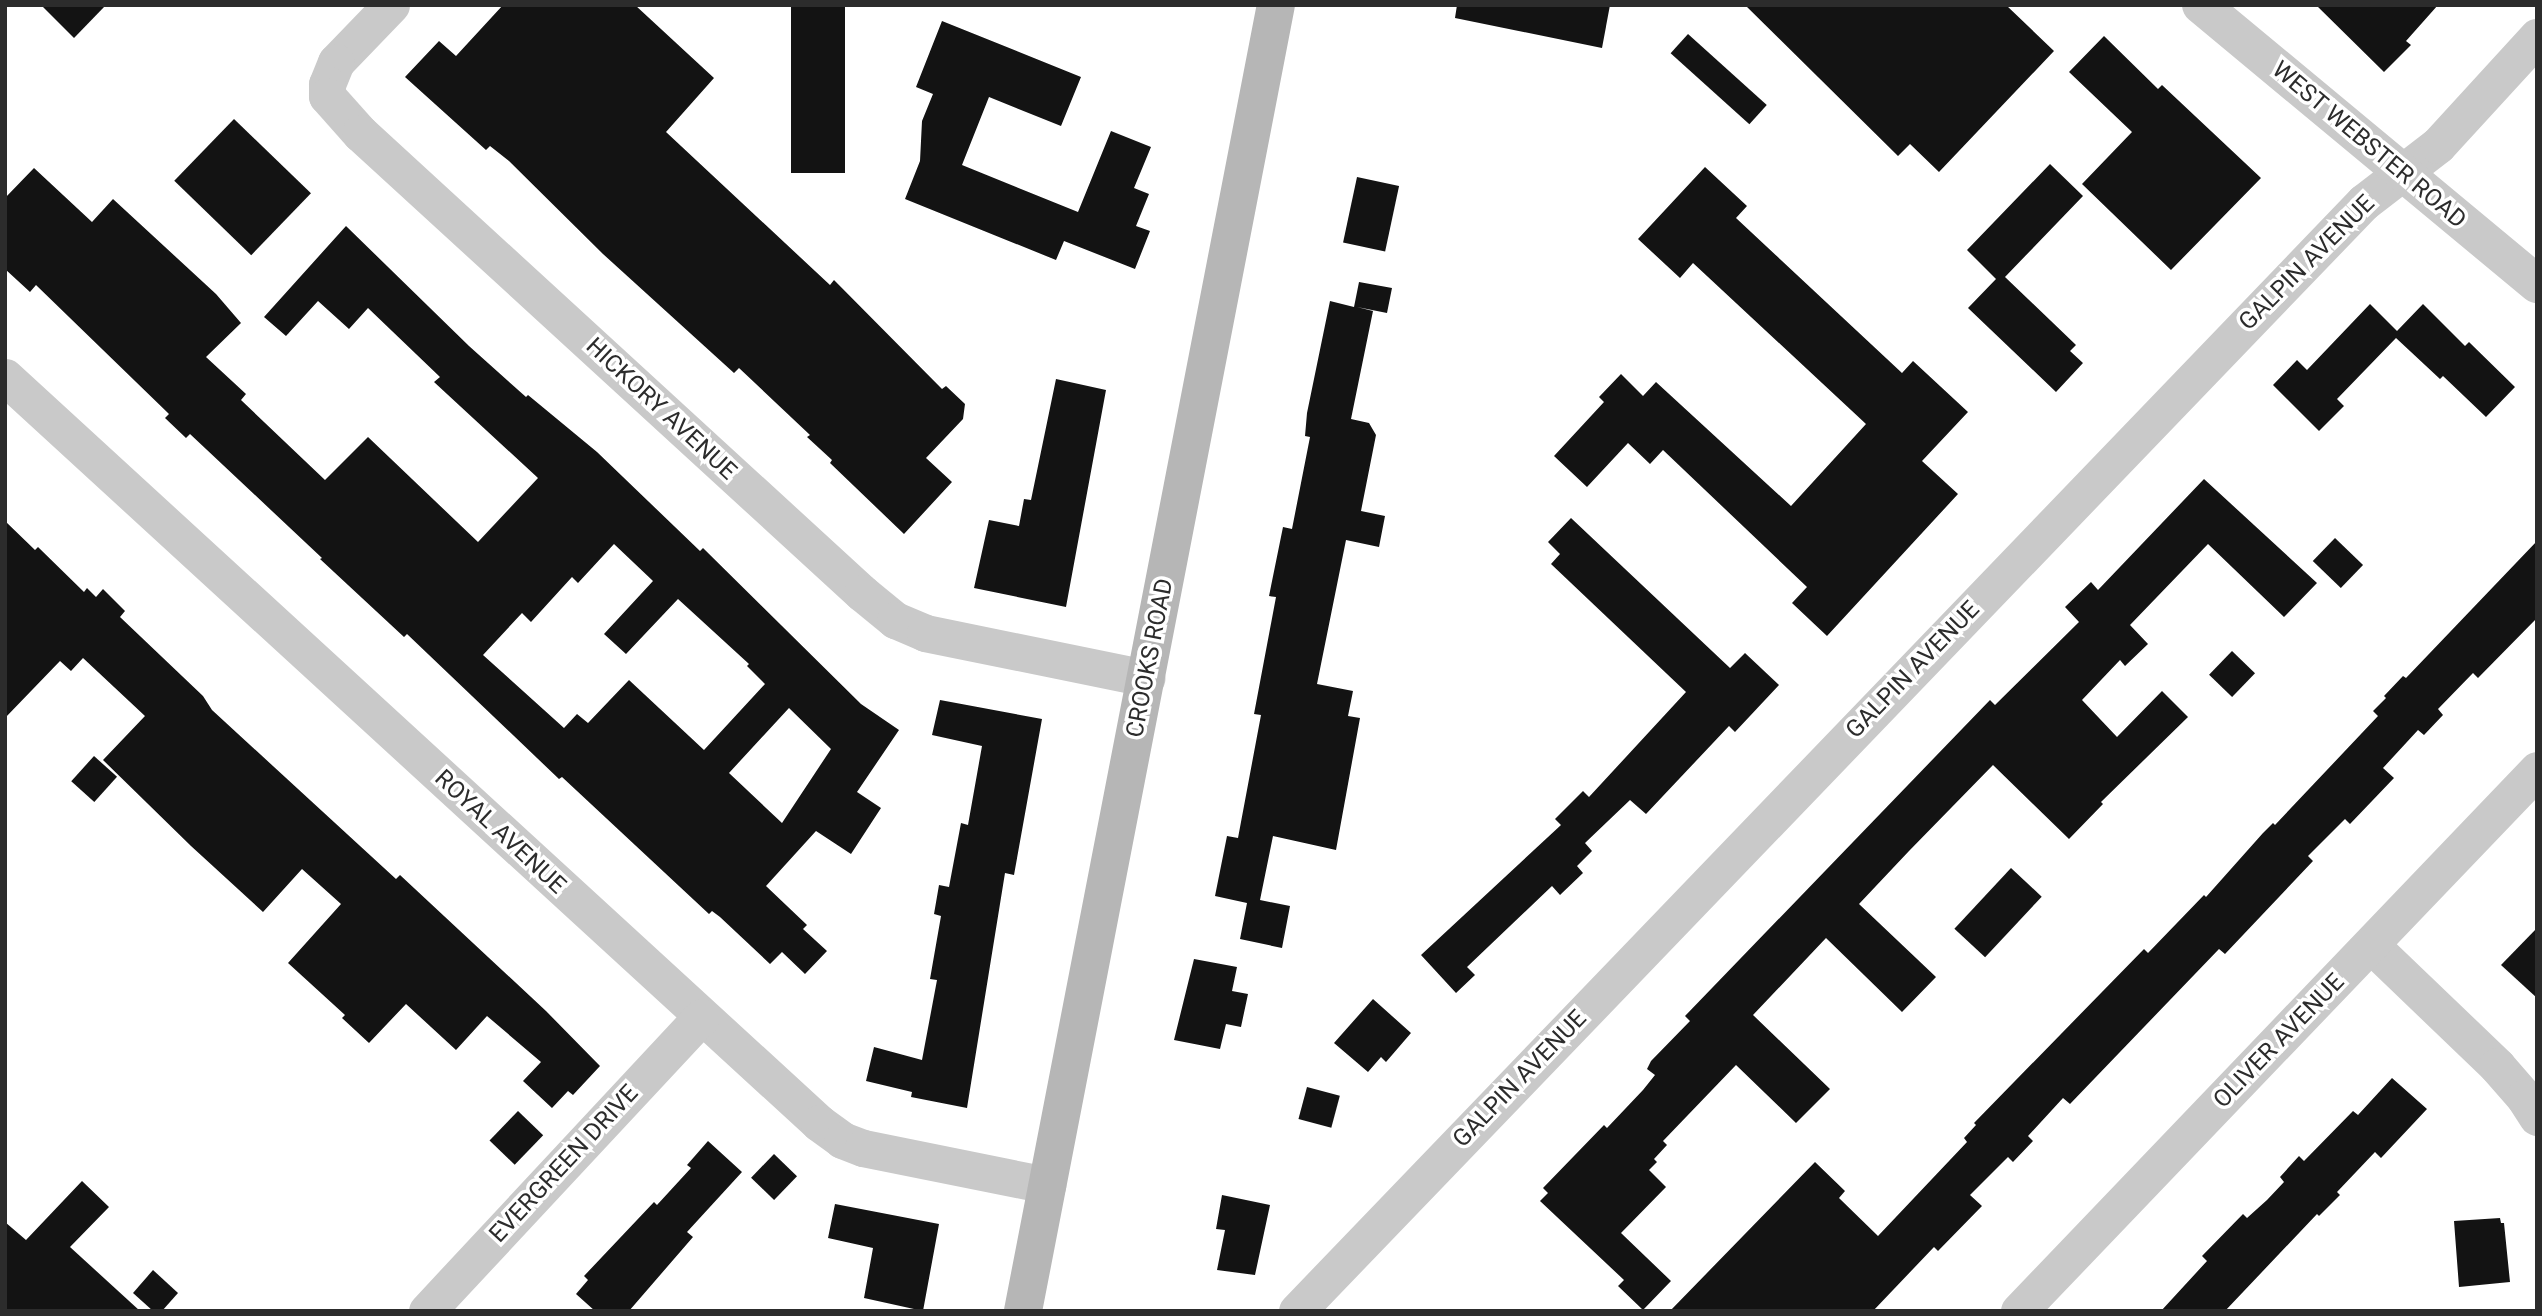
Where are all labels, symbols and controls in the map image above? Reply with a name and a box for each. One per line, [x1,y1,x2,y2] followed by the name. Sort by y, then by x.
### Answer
[2266,55,2472,235] street label: WEST WEBSTER ROAD
[2233,189,2381,337] street label: GALPIN AVENUE
[580,332,742,486] street label: HICKORY AVENUE
[1120,576,1180,740] street label: CROOKS ROAD
[1840,595,1986,745] street label: GALPIN AVENUE
[429,764,571,900] street label: ROYAL AVENUE
[2208,968,2350,1114] street label: OLIVER AVENUE
[1447,1004,1593,1154] street label: GALPIN AVENUE
[484,1079,644,1249] street label: EVERGREEN DRIVE

